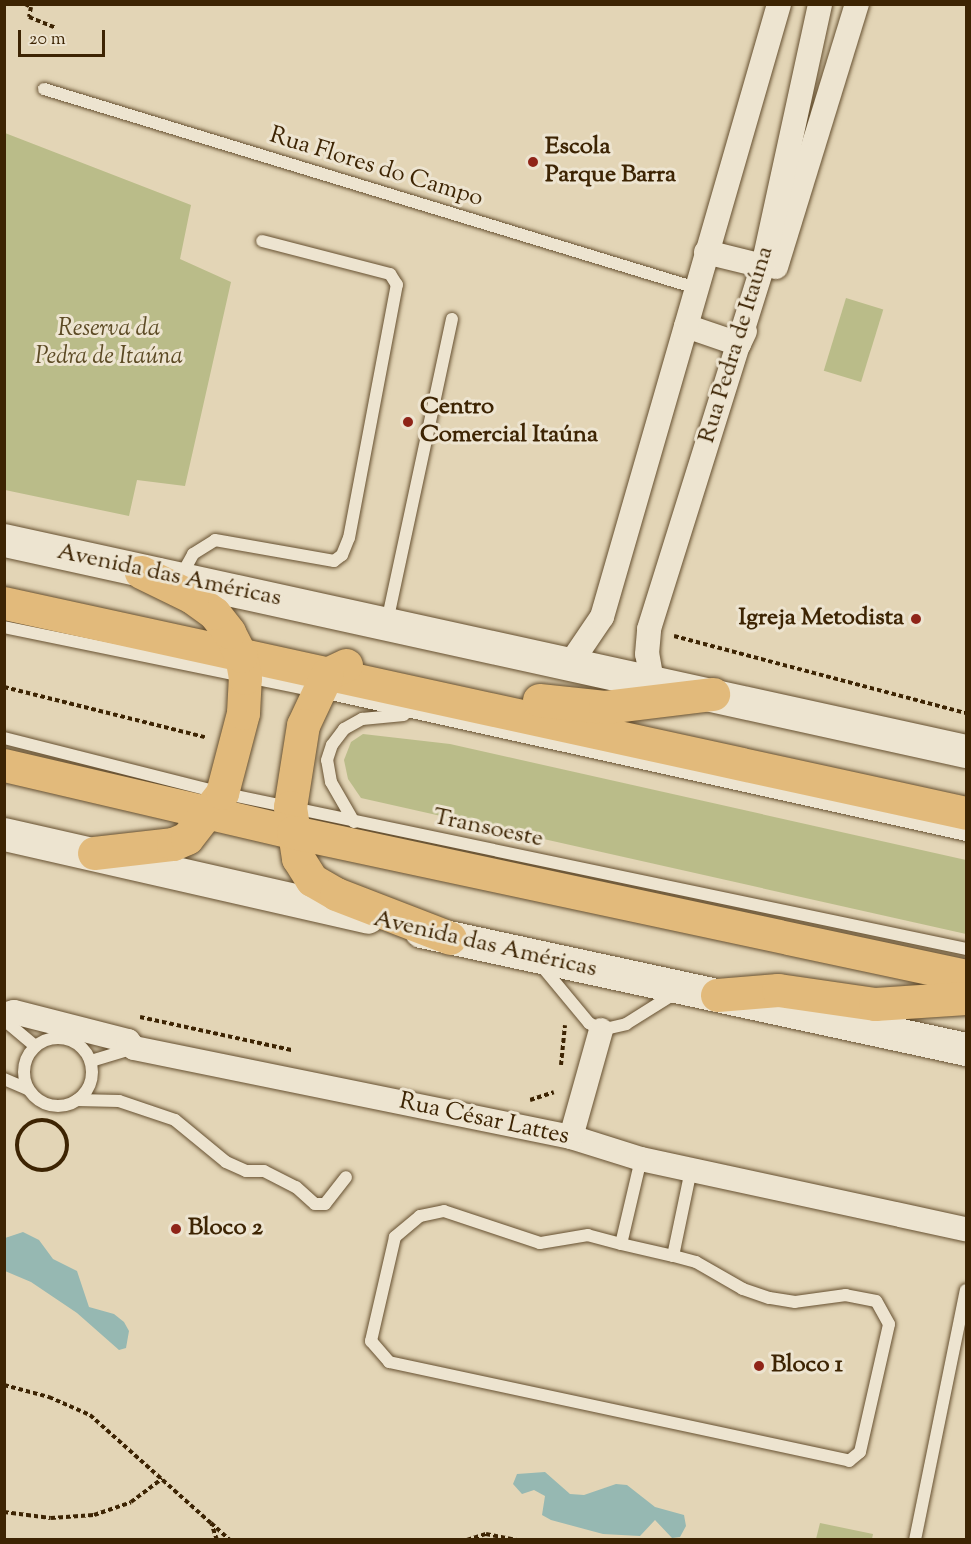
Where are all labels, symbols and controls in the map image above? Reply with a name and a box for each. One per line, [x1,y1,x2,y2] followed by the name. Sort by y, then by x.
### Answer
[21,18,108,56] scale bar
[29,27,66,53] text: 20 m
[266,122,486,214] street label: Rua Flores do Campo
[545,134,676,190] place label: Escola Parque Barra
[526,155,540,169] marker: Escola Parque Barra
[693,243,781,447] street label: Rua Pedra de Itaúna
[35,316,183,372] park label: Reserva da Pedra de Itaúna
[420,394,598,450] place label: Centro Comercial Itaúna
[401,415,415,429] marker: Centro Comercial Itaúna
[54,538,284,614] street label: Avenida das Américas
[738,605,904,633] place label: Igreja Metodista
[909,612,923,626] marker: Igreja Metodista
[430,803,546,855] street label: Transoeste
[371,905,599,985] street label: Avenida das Américas
[396,1088,572,1152] street label: Rua César Lattes
[188,1215,263,1243] place label: Bloco 2
[169,1222,183,1236] marker: Bloco 2
[771,1352,843,1380] place label: Bloco 1
[752,1359,766,1373] marker: Bloco 1

